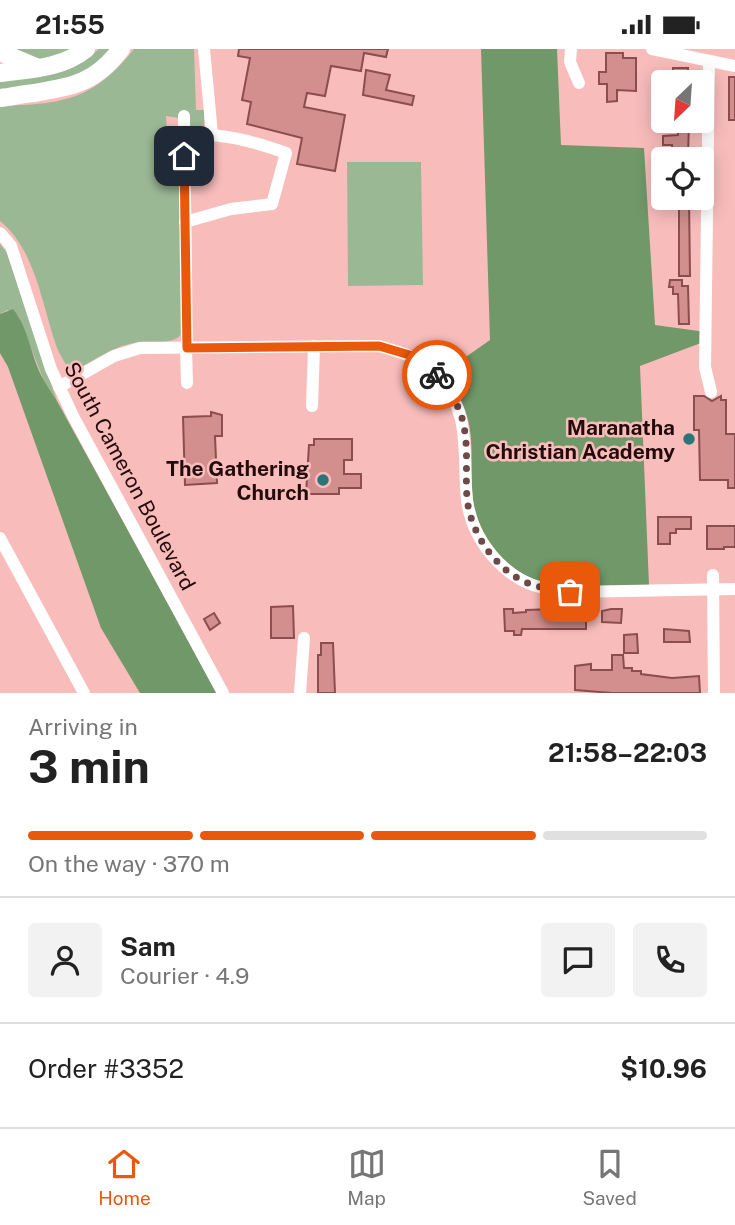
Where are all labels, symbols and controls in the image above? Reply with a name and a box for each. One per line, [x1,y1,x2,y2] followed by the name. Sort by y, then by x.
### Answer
[35,9,105,40] text: 21:55
[651,70,714,133] north arrow
[651,70,714,210] map controls
[154,126,214,186] pin
[165,137,203,175] icon: home
[651,147,714,210] button: locate
[402,340,472,410] courier
[418,356,456,394] icon: bike
[59,358,201,594] street label: South Cameron Boulevard
[485,415,675,464] place label: Maranatha Christian Academy
[681,431,697,447] marker: Maranatha Christian Academy
[166,456,309,505] place label: The Gathering Church
[315,472,331,488] marker: The Gathering Church
[540,562,600,622] pin
[551,573,589,611] icon: bag
[28,713,138,740] text: Arriving in
[548,737,707,768] text: 21:58–22:03
[28,739,150,793] text: 3 min
[28,850,230,877] text: On the way · 370 m
[28,923,102,997] button: person
[541,923,615,997] button: chat
[633,923,707,997] button: phone
[120,931,176,962] text: Sam
[120,962,249,989] text: Courier · 4.9
[28,1053,184,1084] text: Order #3352
[620,1053,707,1084] text: $10.96
[98,1145,151,1209] tab: Home
[347,1145,386,1209] tab: Map
[582,1145,637,1209] tab: Saved

